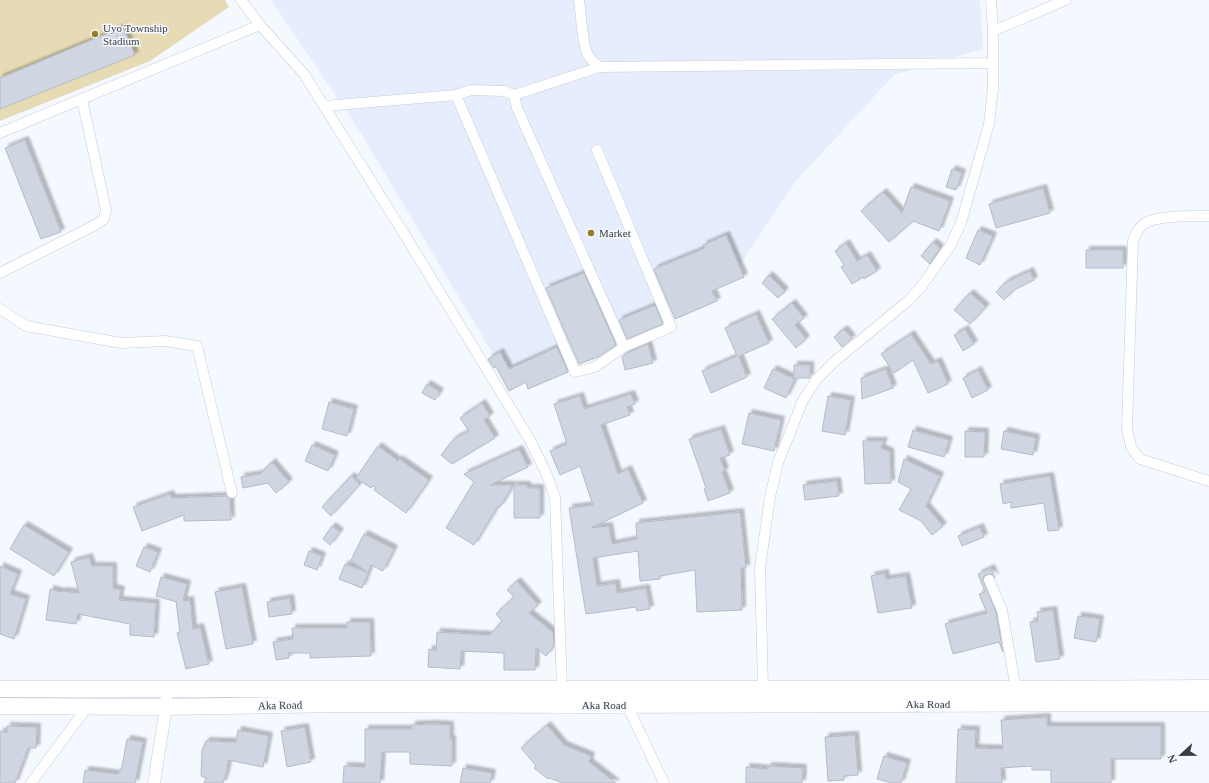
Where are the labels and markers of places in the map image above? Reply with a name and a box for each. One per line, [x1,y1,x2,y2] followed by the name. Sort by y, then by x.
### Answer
[103,22,168,47] place label: Uyo Township Stadium
[90,29,100,39] marker: Uyo Township Stadium
[599,227,631,239] place label: Market
[586,228,596,238] marker: Market

